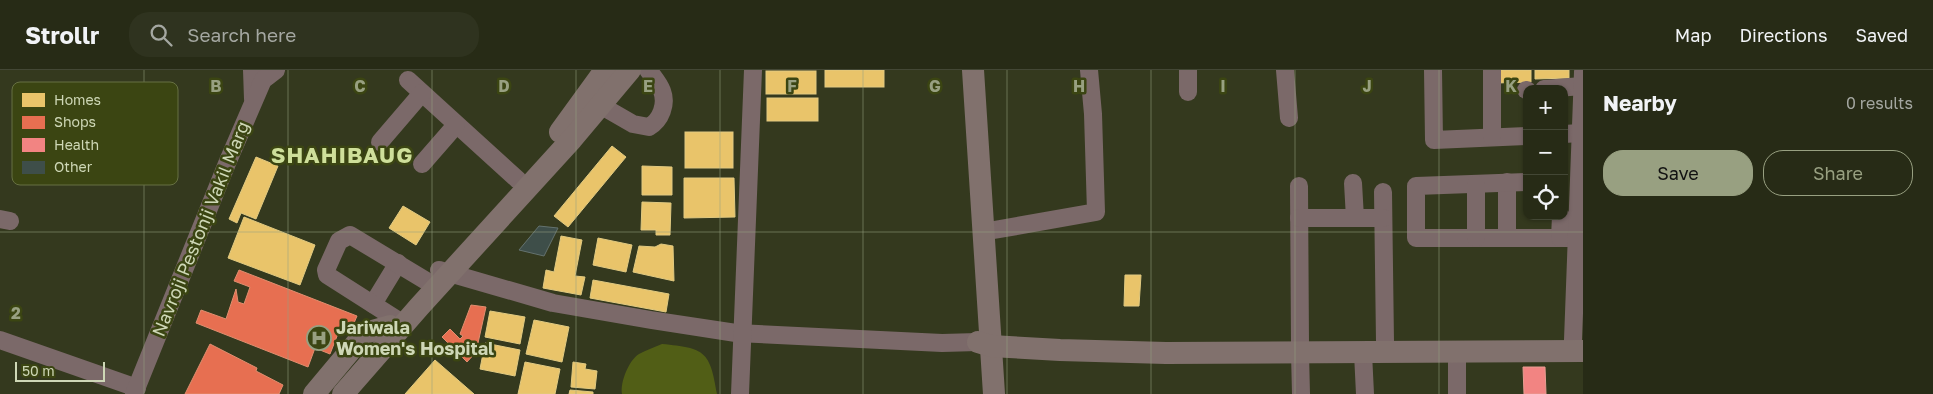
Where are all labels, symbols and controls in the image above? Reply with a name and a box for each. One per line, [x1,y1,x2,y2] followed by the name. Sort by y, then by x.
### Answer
[129,12,479,57] search box
[25,20,99,49] text: Strollr
[147,21,175,49] icon: search
[187,23,296,46] text: Search here
[1675,24,1711,46] text: Map
[1739,24,1827,46] text: Directions
[1855,24,1908,46] text: Saved
[210,76,222,96] text: B
[354,76,366,96] text: C
[498,76,510,96] text: D
[643,76,653,96] text: E
[787,76,797,96] text: F
[929,76,941,96] text: G
[1073,76,1085,96] text: H
[1220,76,1226,96] text: I
[1362,76,1372,96] text: J
[1505,76,1517,96] text: K
[12,82,178,185] legend
[1523,85,1568,220] map controls
[1523,85,1568,130] button: +
[1603,90,1677,116] text: Nearby
[54,91,101,108] text: Homes
[1846,93,1913,113] text: 0 results
[54,113,96,130] text: Shops
[147,118,253,339] street label: Navroji Pestonji Vakil Marg
[1523,130,1568,175] button: −
[54,136,99,153] text: Health
[271,141,413,168] district label: SHAHIBAUG
[1603,150,1753,196] button: Save
[1763,150,1913,196] button: Share
[54,158,93,175] text: Other
[1523,175,1568,220] button: locate
[11,303,21,323] text: 2
[336,316,494,359] place label: Jariwala Women's Hospital
[306,325,332,351] hospital icon: Jariwala Women's Hospital
[15,359,105,382] scale bar
[22,362,55,379] text: 50 m

